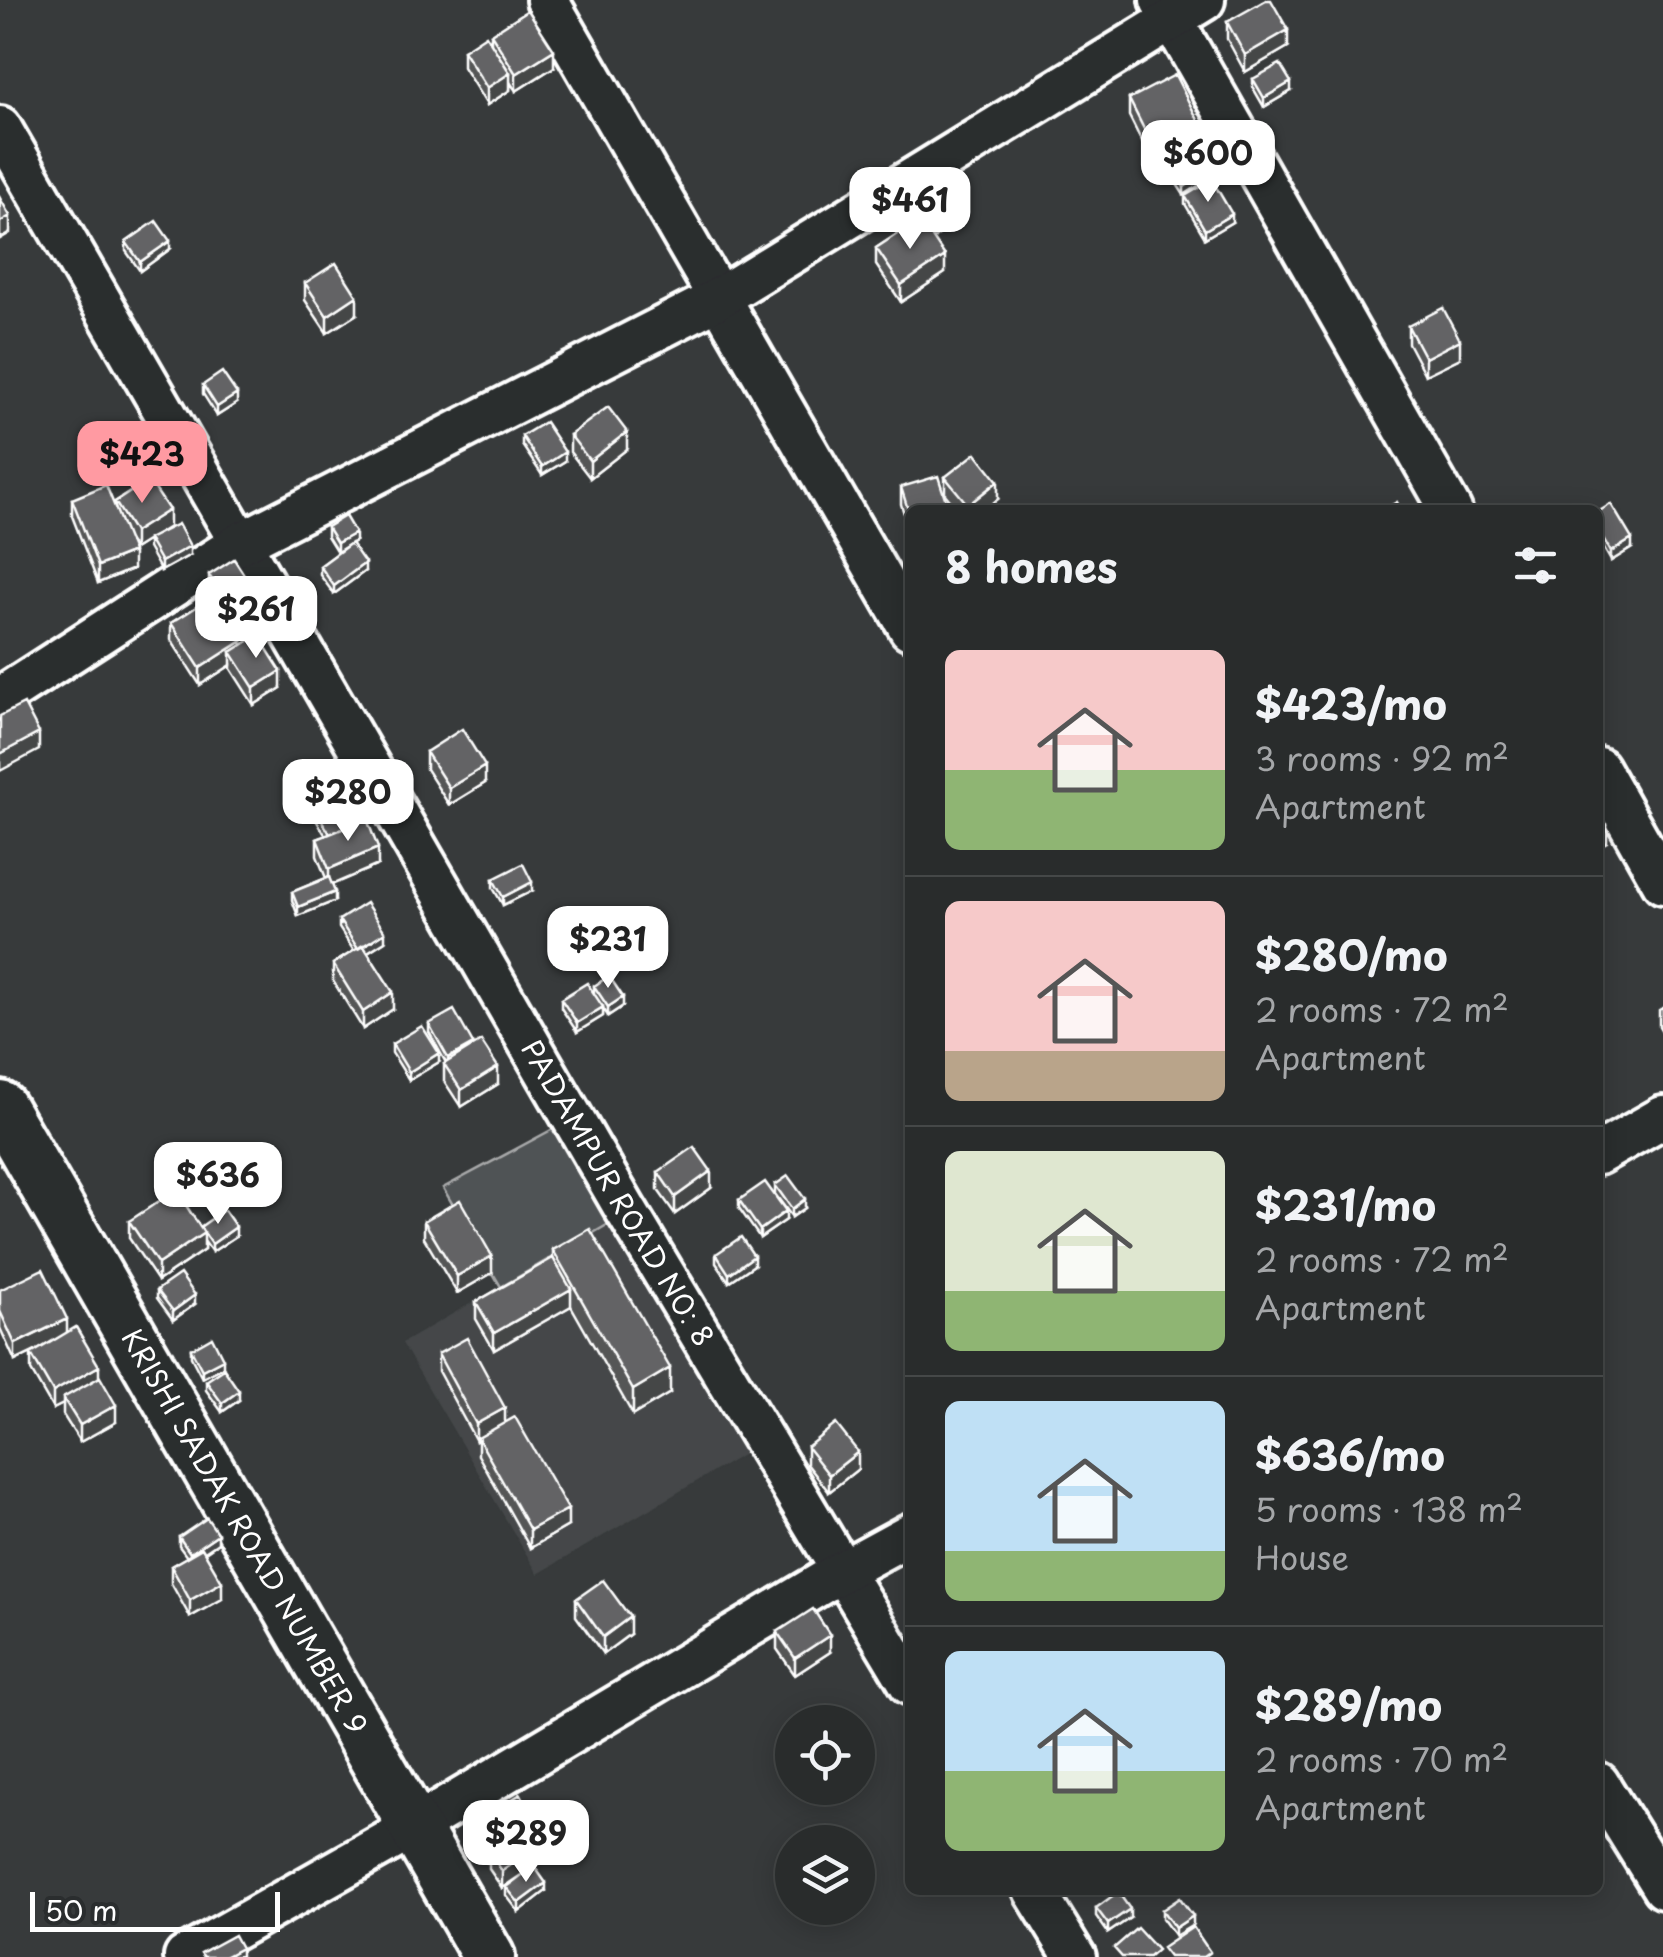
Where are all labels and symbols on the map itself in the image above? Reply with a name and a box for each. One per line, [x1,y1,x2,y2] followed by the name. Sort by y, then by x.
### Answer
[1149,120,1267,205] pin: $600
[851,167,969,252] pin: $461
[83,421,201,506] pin: $423
[197,576,315,661] pin: $261
[289,759,407,844] pin: $280
[549,906,667,991] pin: $231
[512,1031,726,1354] street label: PADAMPUR ROAD NO: 8
[159,1142,277,1227] pin: $636
[112,1320,380,1742] street label: KRISHI SADAK ROAD NUMBER 9
[467,1800,585,1885] pin: $289
[30,1887,280,1932] scale bar

